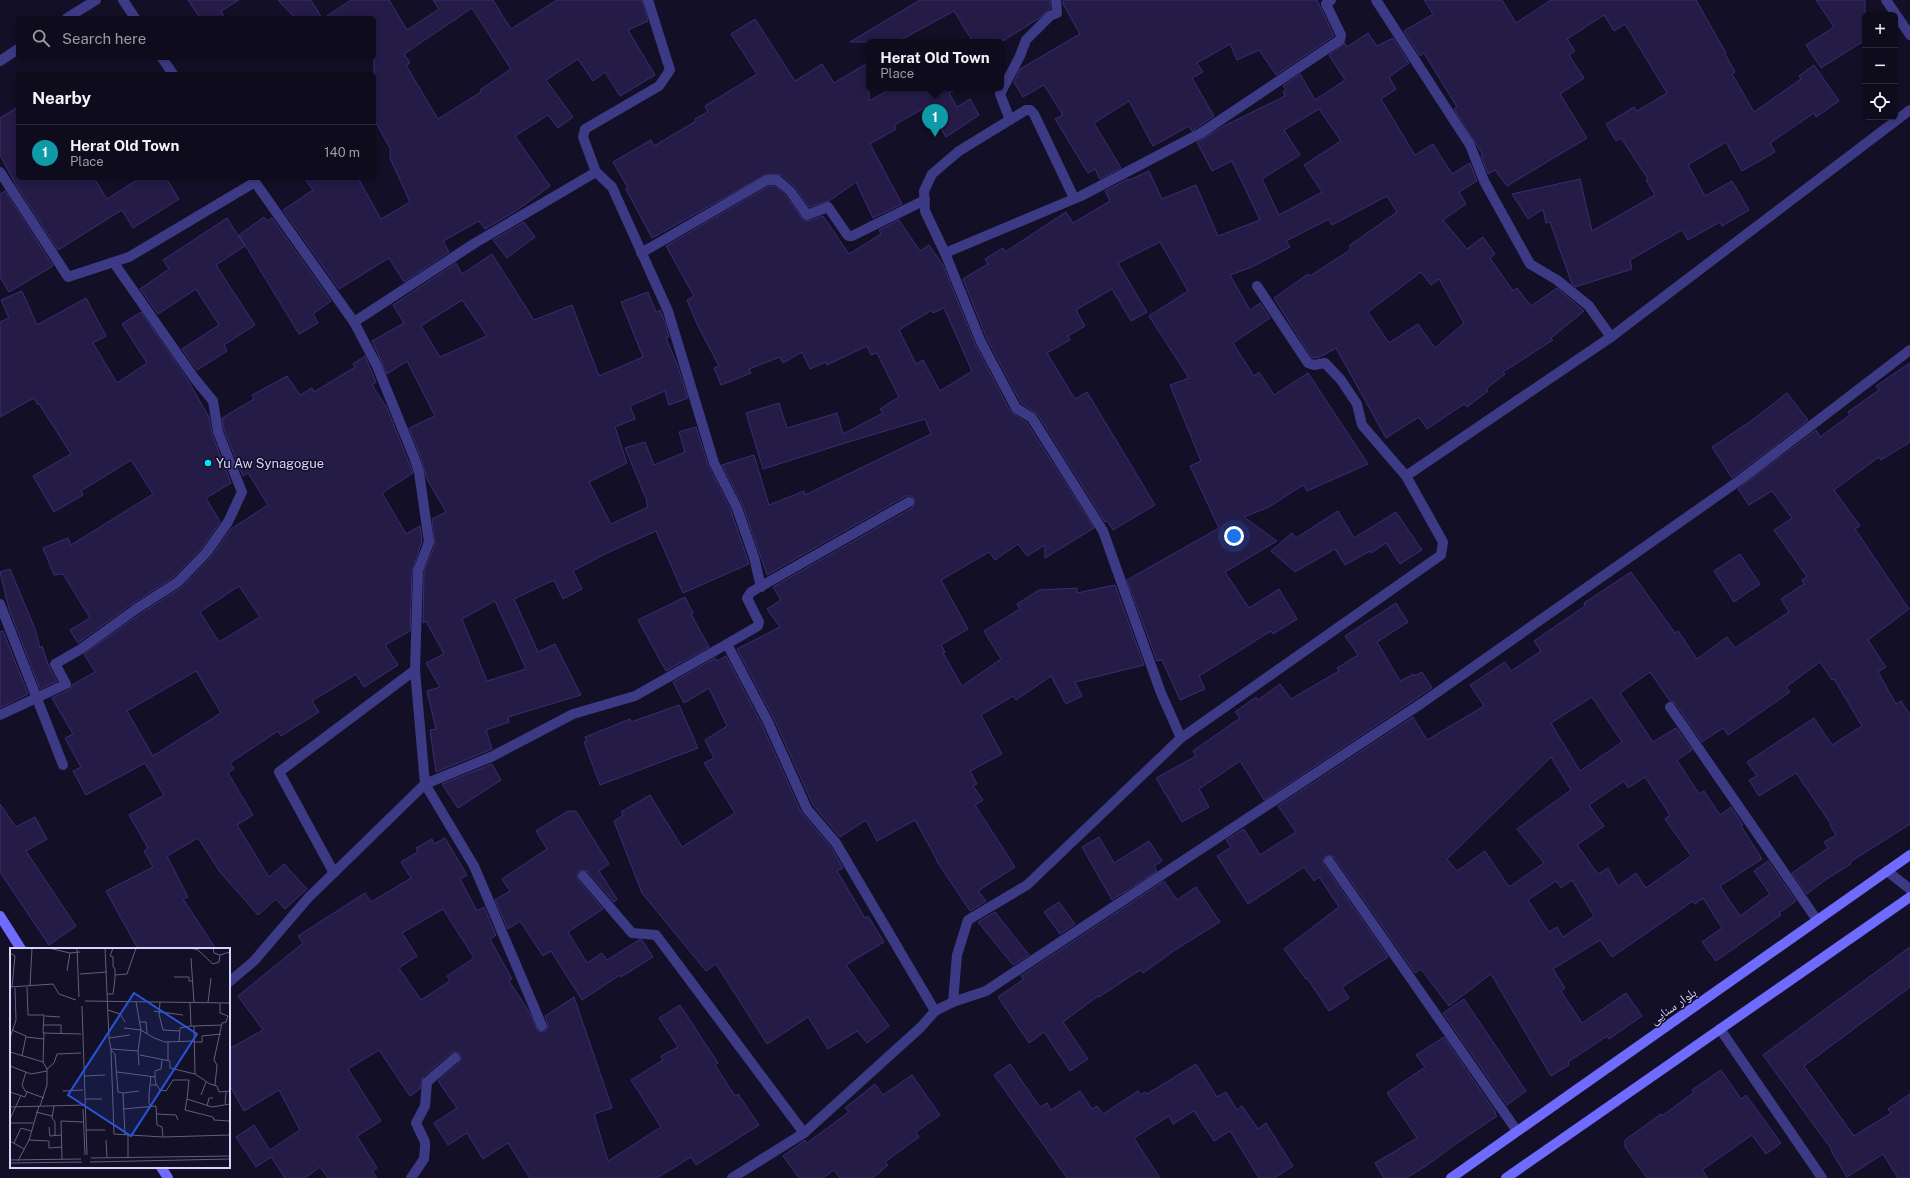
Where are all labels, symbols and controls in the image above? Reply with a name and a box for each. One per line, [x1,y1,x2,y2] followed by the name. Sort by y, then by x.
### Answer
[1862,12,1898,120] map controls
[1862,12,1898,48] button: +
[16,16,376,60] search box
[30,27,52,49] icon: search
[62,30,146,47] text: Search here
[866,39,1004,91] popup
[1862,48,1898,84] button: −
[880,49,990,66] text: Herat Old Town
[880,66,914,81] text: Place
[1862,84,1898,120] button: locate
[32,88,91,108] text: Nearby
[922,104,948,137] pin: 1
[70,137,179,154] text: Herat Old Town
[42,145,48,160] text: 1
[324,145,360,160] text: 140 m
[70,154,104,169] text: Place
[216,456,324,471] place label: Yu Aw Synagogue
[203,458,213,468] marker: Yu Aw Synagogue
[1224,526,1244,546] your location
[10,948,230,1168] inset map
[1647,985,1700,1028] street label: بلوار سنایی

